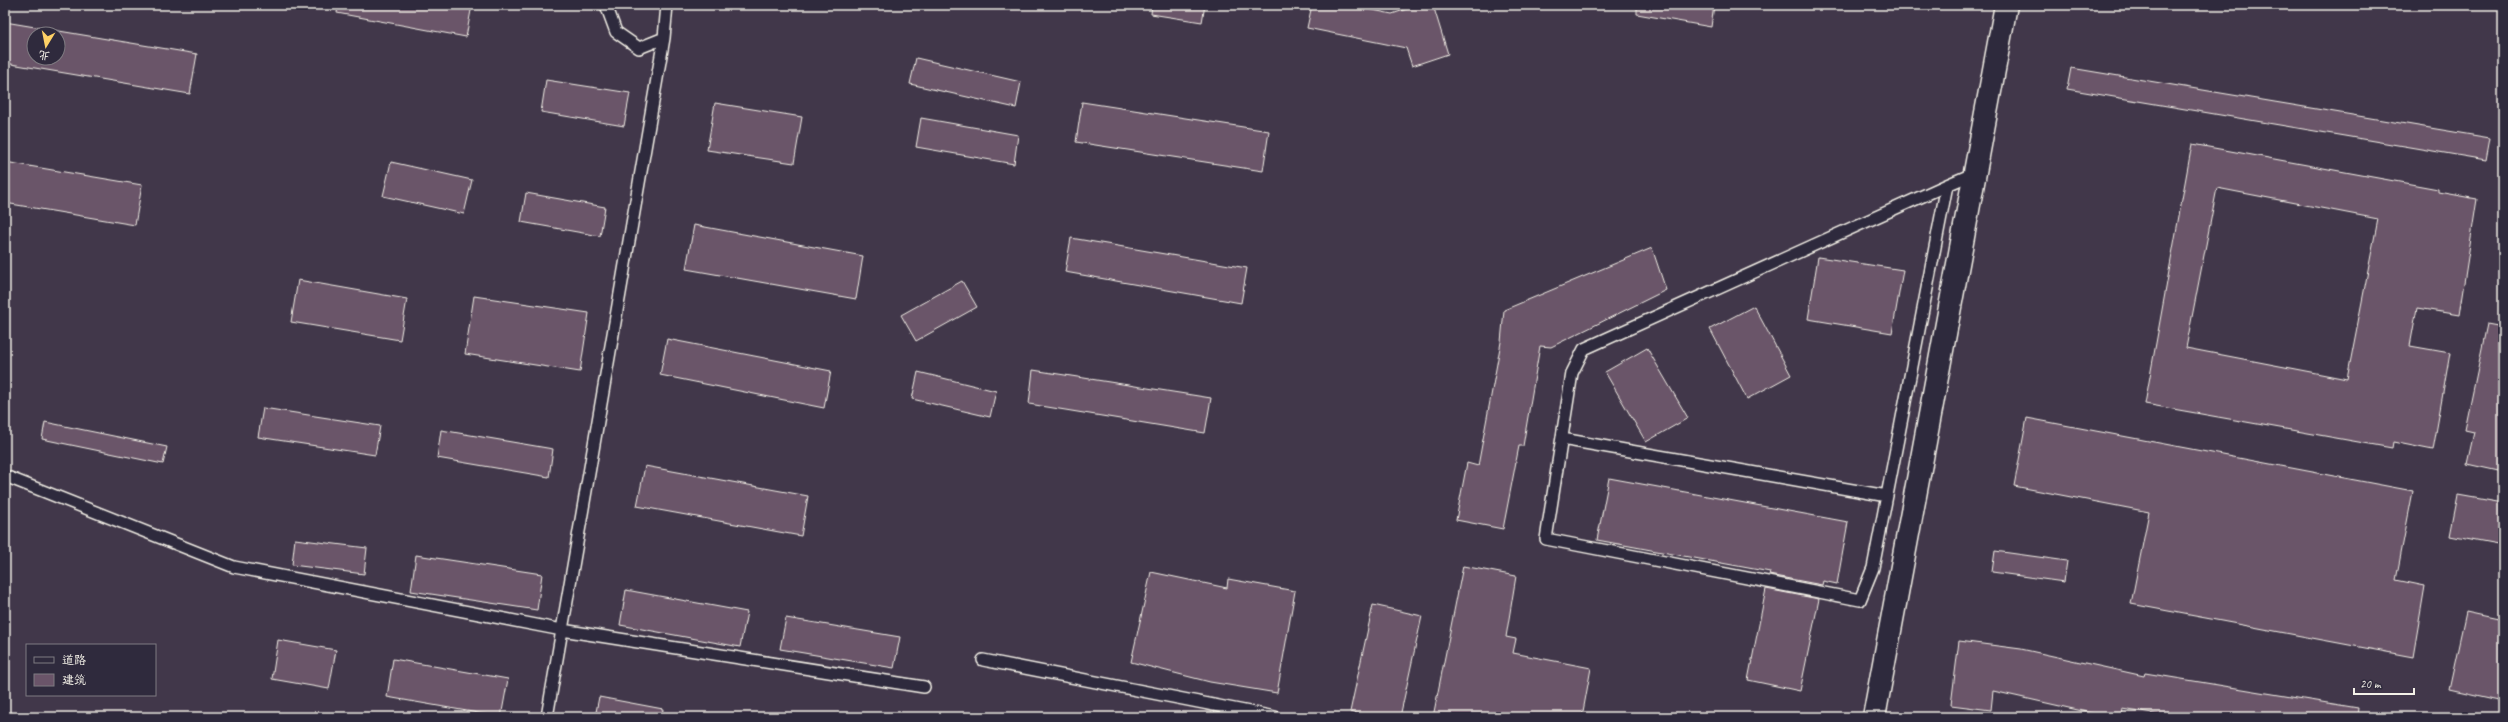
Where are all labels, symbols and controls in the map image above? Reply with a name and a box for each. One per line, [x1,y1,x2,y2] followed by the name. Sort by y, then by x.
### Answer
[26,26,66,66] north arrow
[38,48,51,64] text: 北
[26,644,156,696] legend
[62,652,86,668] text: 道路
[2354,670,2414,696] scale bar
[62,672,86,688] text: 建筑
[2360,676,2382,692] text: 20 m

